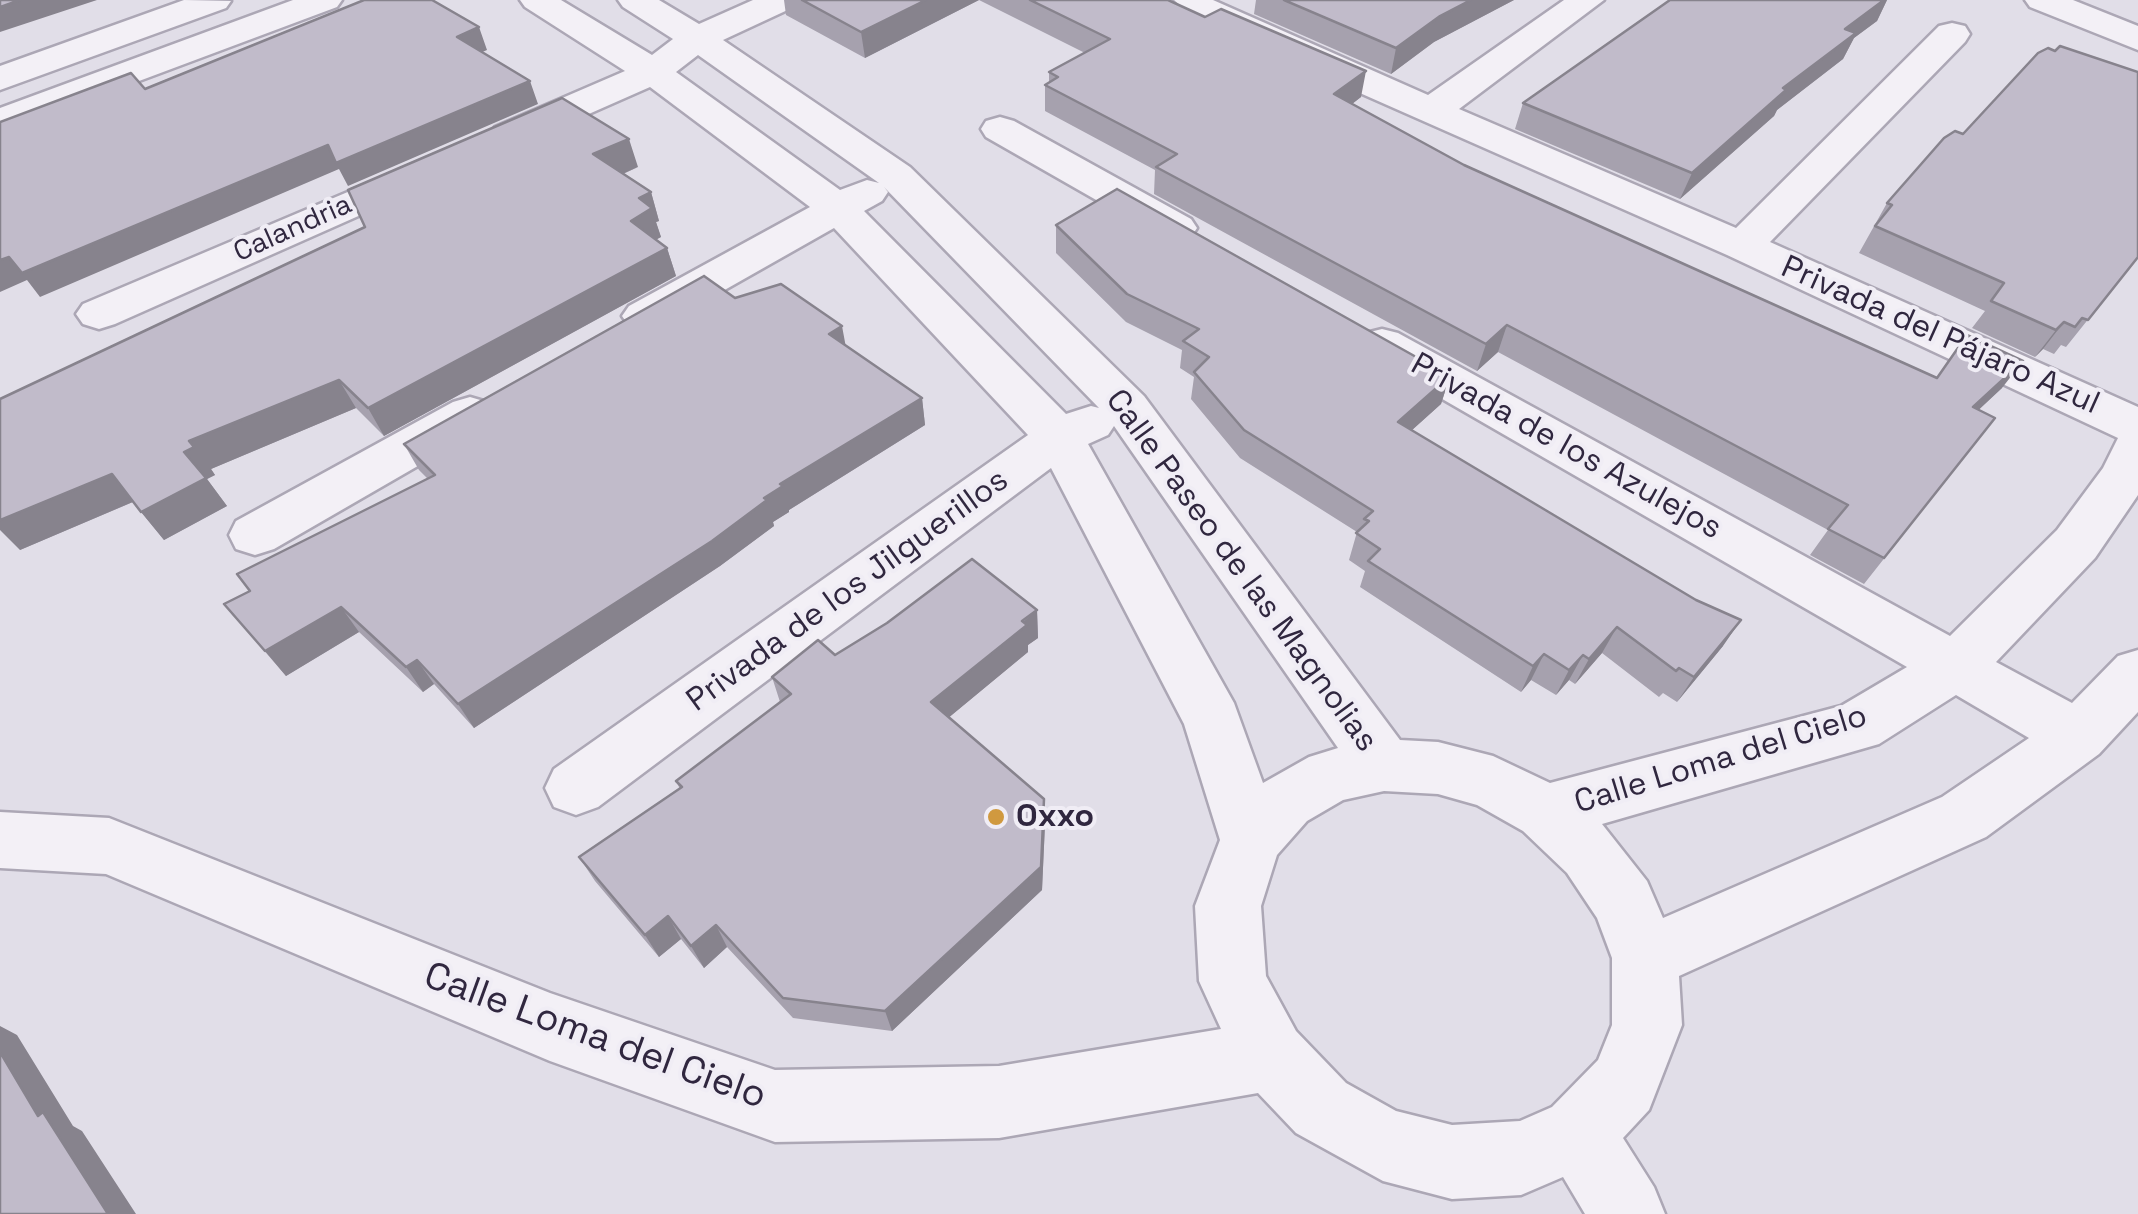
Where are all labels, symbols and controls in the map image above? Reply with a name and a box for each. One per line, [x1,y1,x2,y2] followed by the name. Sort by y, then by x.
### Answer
[229,188,357,270] street label: Calandria
[1775,248,2105,424] street label: Privada del Pájaro Azul
[1404,346,1728,548] street label: Privada de los Azulejos
[1097,382,1385,760] street label: Calle Paseo de las Magnolias
[680,462,1016,720] street label: Privada de los Jilguerillos
[1570,697,1872,823] street label: Calle Loma del Cielo
[1016,798,1094,836] place label: Oxxo
[985,806,1007,828] marker: Oxxo
[418,954,772,1120] street label: Calle Loma del Cielo

